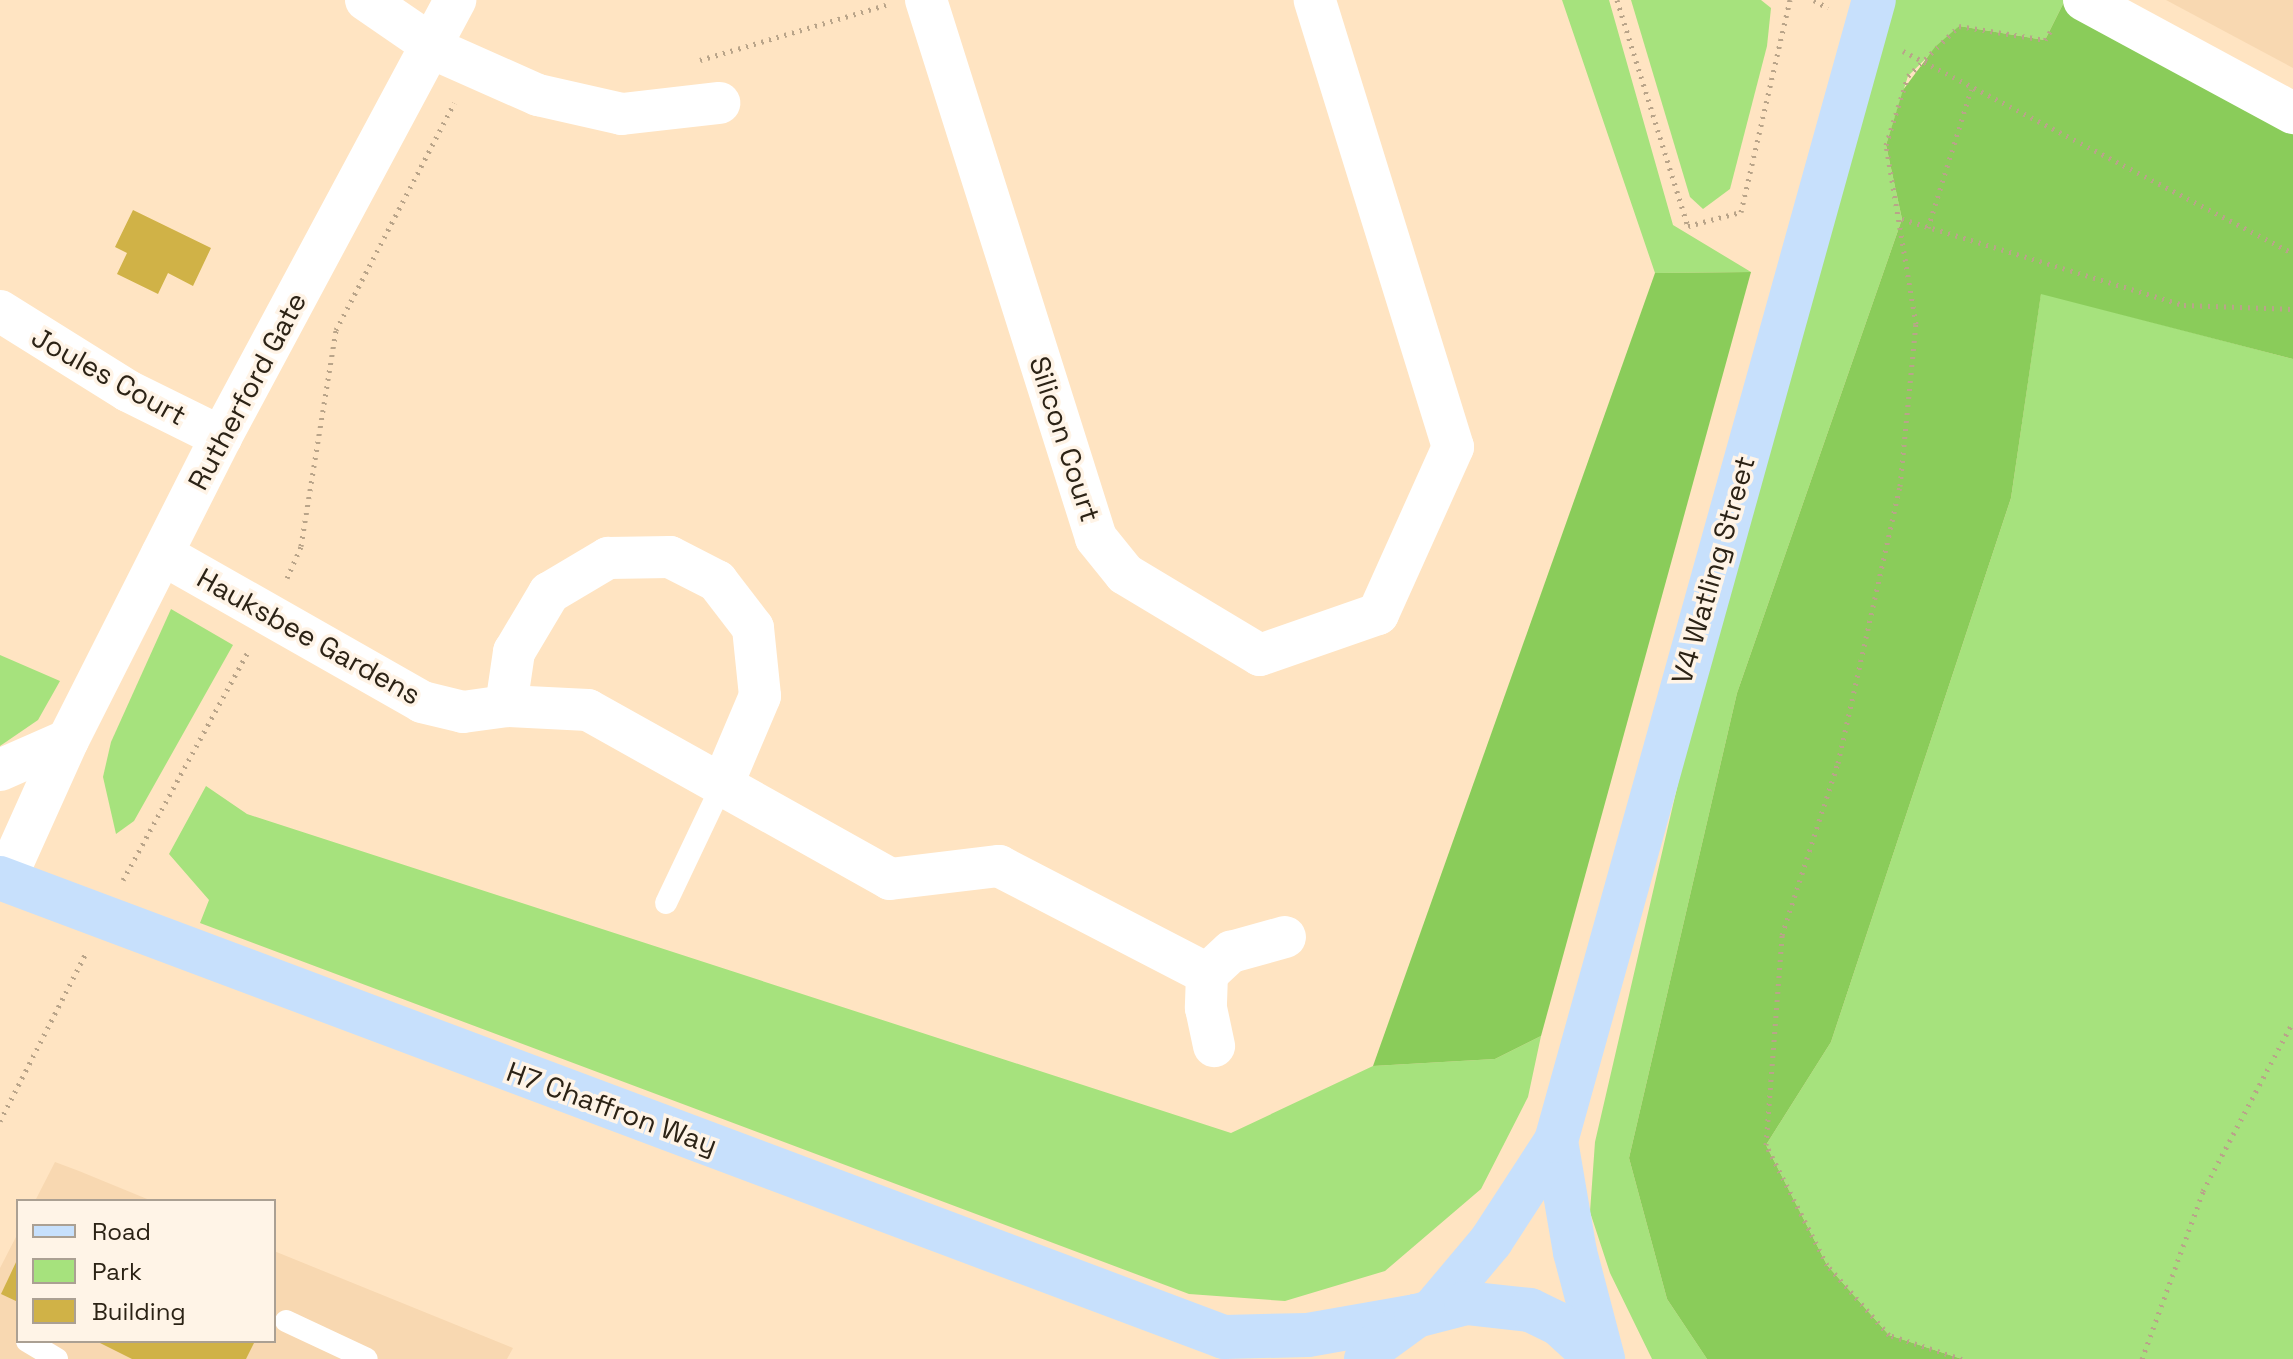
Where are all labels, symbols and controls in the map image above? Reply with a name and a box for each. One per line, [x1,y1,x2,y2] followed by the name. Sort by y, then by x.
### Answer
[181,286,313,496] street label: Rutherford Gate
[26,320,192,432] street label: Joules Court
[1022,352,1108,526] street label: Silicon Court
[1664,452,1762,688] street label: V4 Watling Street
[191,561,427,711] street label: Hauksbee Gardens
[502,1054,722,1162] street label: H7 Chaffron Way
[16,1199,276,1343] legend
[92,1216,151,1247] text: Road
[92,1256,142,1287] text: Park
[92,1296,186,1327] text: Building

